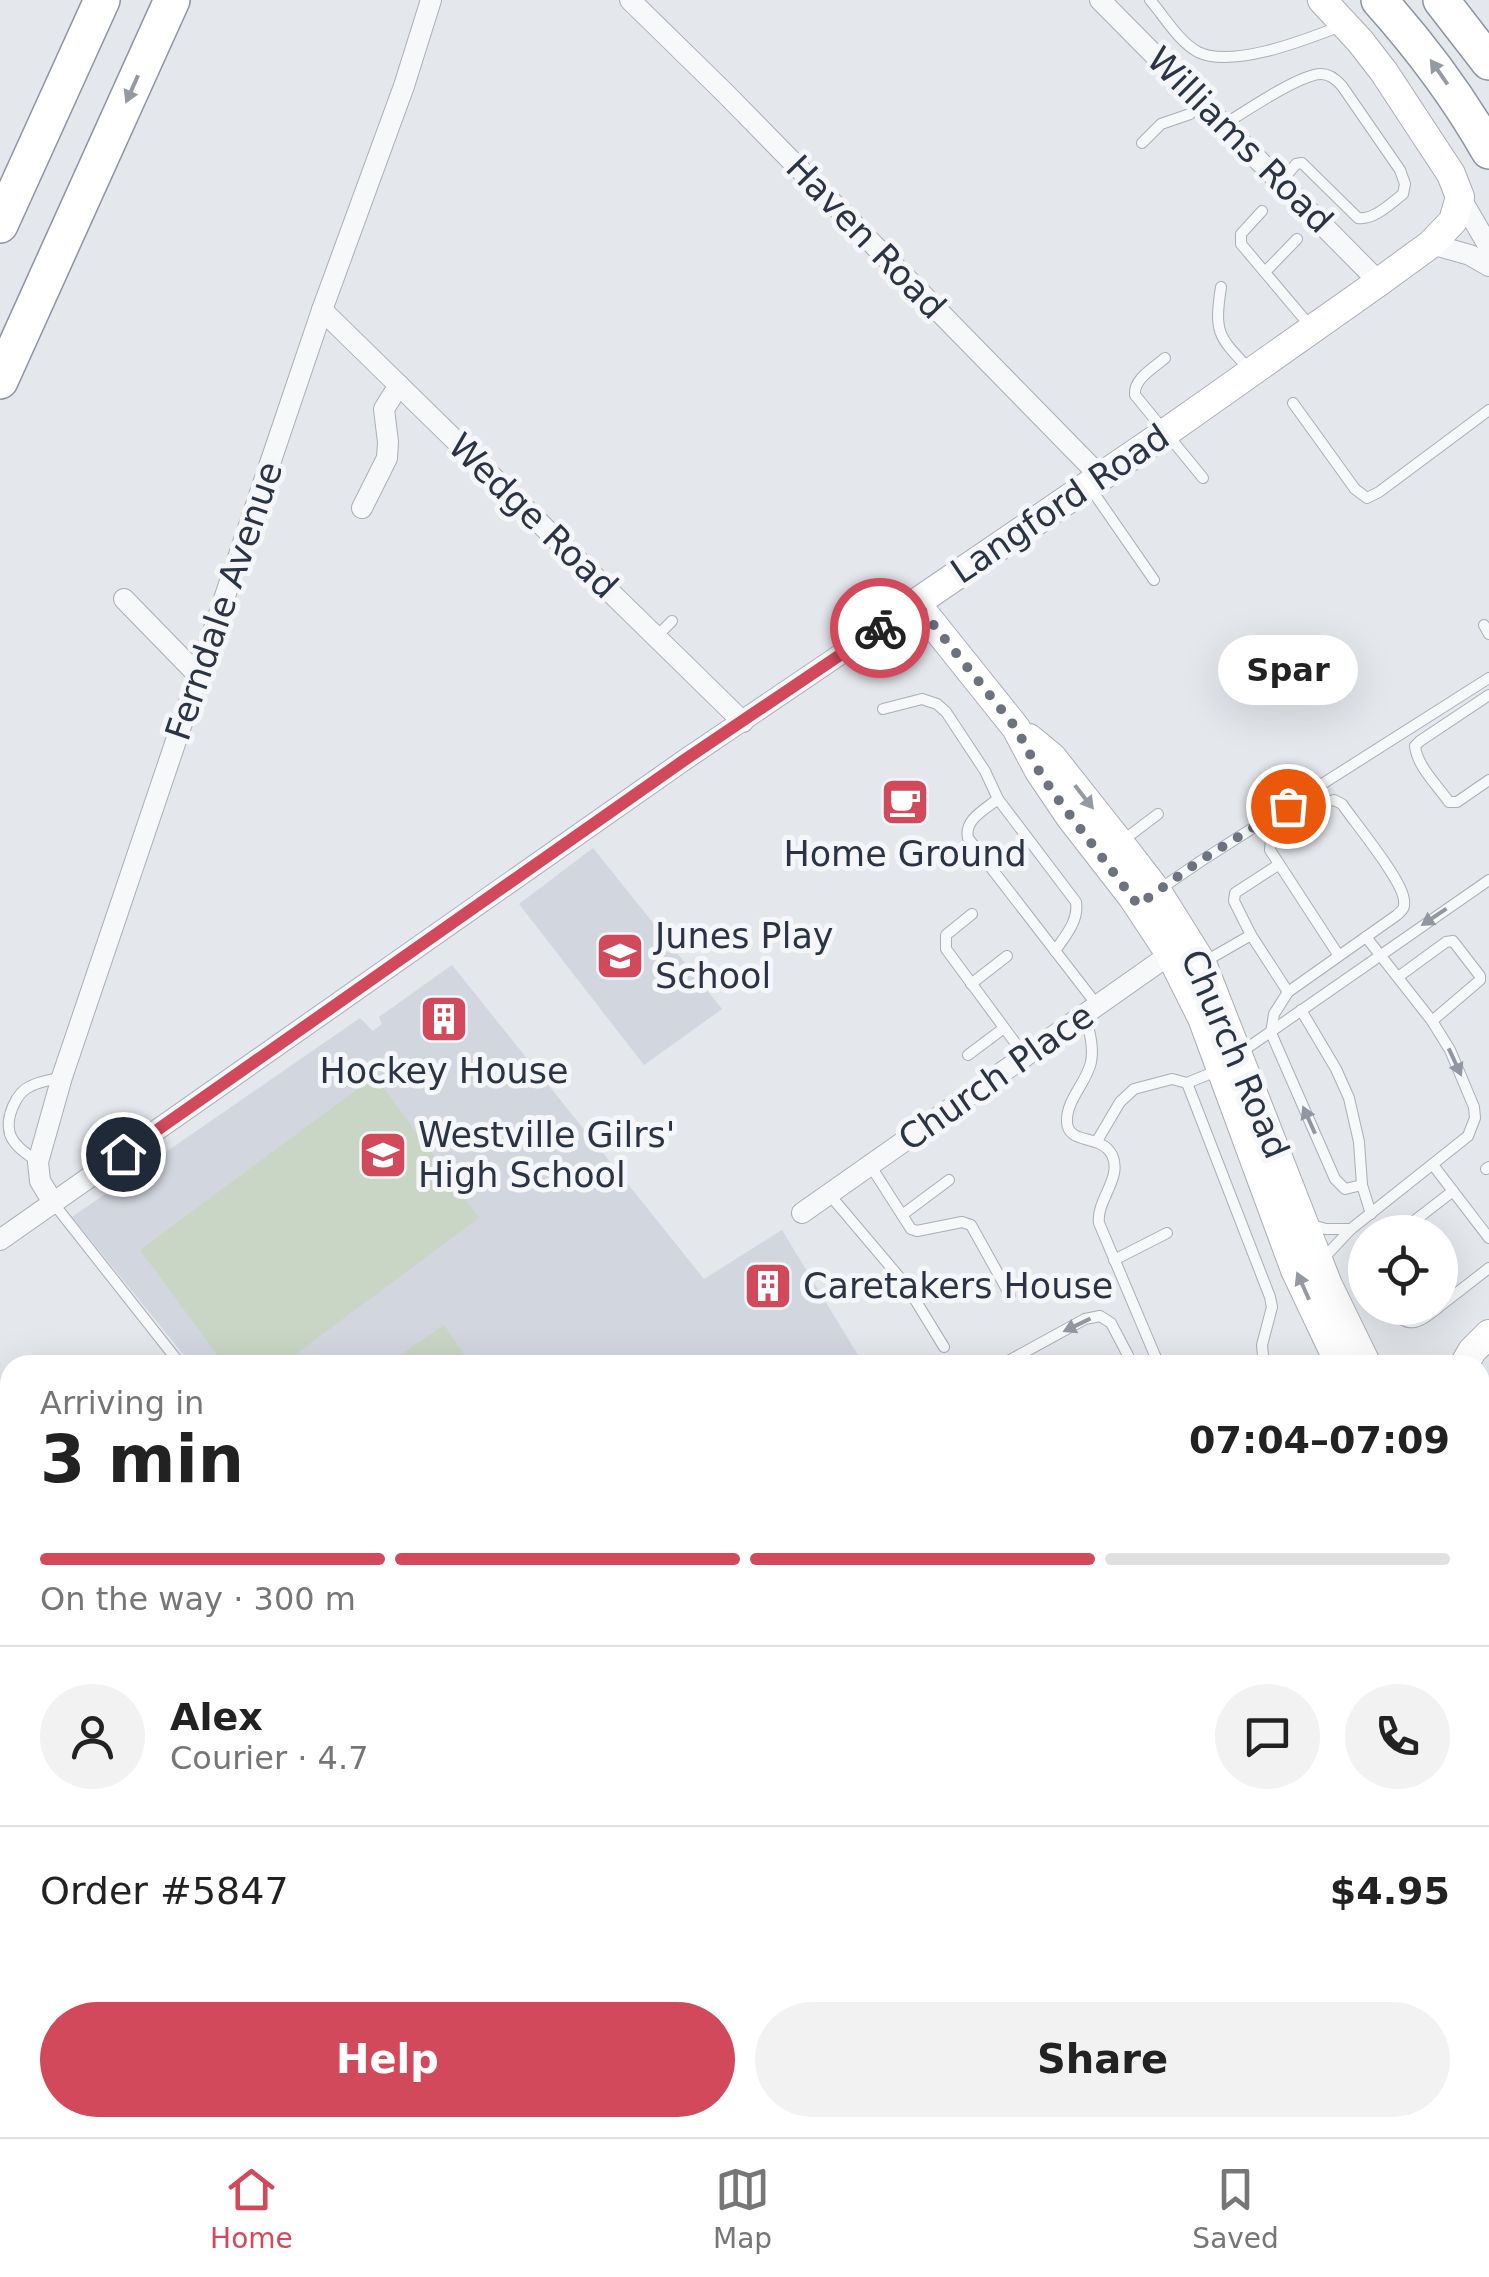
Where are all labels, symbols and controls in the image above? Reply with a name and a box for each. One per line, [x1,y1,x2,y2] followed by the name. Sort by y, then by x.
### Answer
[1139,39,1341,241] street label: Williams Road
[1430,59,1449,86] one-way arrow
[124,74,140,104] one-way arrow
[778,147,954,327] street label: Haven Road
[944,416,1176,592] street label: Langford Road
[440,426,626,606] street label: Wedge Road
[158,457,290,745] street label: Ferndale Avenue
[830,578,930,678] courier
[853,601,908,656] icon: bike
[1218,636,1358,706] callout: Spar
[1246,651,1330,689] text: Spar
[1246,764,1331,849] pin
[879,776,931,828] cafe icon: Home Ground
[1261,779,1316,834] icon: bag
[1073,784,1093,810] one-way arrow
[783,834,1027,874] place label: Home Ground
[1421,907,1448,926] one-way arrow
[653,916,834,996] place label: Junes Play School
[594,930,646,982] school or university icon: Junes Play School
[1173,944,1297,1164] street label: Church Road
[418,993,470,1045] building icon: Hockey House
[891,995,1101,1159] street label: Church Place
[1447,1048,1464,1077] one-way arrow
[319,1051,569,1091] place label: Hockey House
[1301,1105,1317,1135] one-way arrow
[81,1112,166,1197] pin
[418,1115,675,1195] place label: Westville Gilrs' High School
[96,1127,151,1182] icon: home
[357,1129,409,1181] school or university icon: Westville Gilrs' High School
[1348,1215,1458,1325] map controls
[1348,1215,1458,1325] button: locate
[742,1260,794,1312] building icon: Caretakers House
[803,1266,1113,1306] place label: Caretakers House
[1295,1271,1311,1301] one-way arrow
[1062,1316,1091,1333] one-way arrow
[40,1384,204,1422] text: Arriving in
[1189,1418,1450,1462] text: 07:04–07:09
[40,1422,244,1497] text: 3 min
[40,1580,356,1618] text: On the way · 300 m
[40,1684,145,1789] button: person
[1215,1684,1320,1789] button: chat
[1345,1684,1450,1789] button: phone
[170,1695,263,1739] text: Alex
[170,1739,369,1777] text: Courier · 4.7
[40,1869,289,1913] text: Order #5847
[1330,1869,1450,1913] text: $4.95
[40,2002,735,2117] button: Help
[755,2002,1450,2117] button: Share
[210,2162,293,2255] tab: Home
[713,2162,772,2255] tab: Map
[1192,2162,1279,2255] tab: Saved

